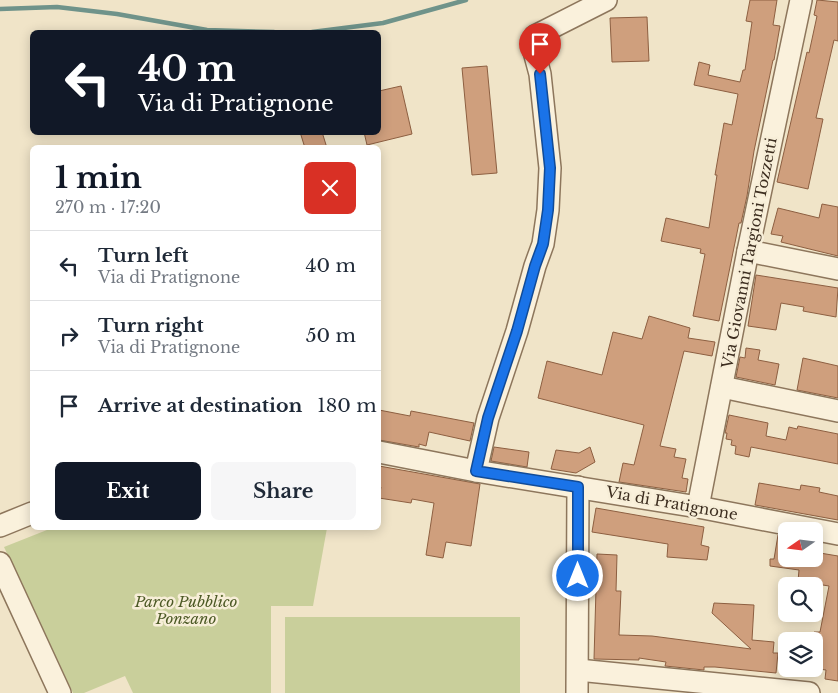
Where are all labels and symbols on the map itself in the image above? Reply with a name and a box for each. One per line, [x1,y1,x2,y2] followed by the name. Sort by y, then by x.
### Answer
[519,23,561,74] pin
[717,136,781,371] street label: Via Giovanni Targioni Tozzetti
[604,482,739,524] street label: Via di Pratignone
[778,522,822,568] north arrow
[551,549,603,601] position arrow
[134,592,238,628] park label: Parco Pubblico Ponzano

